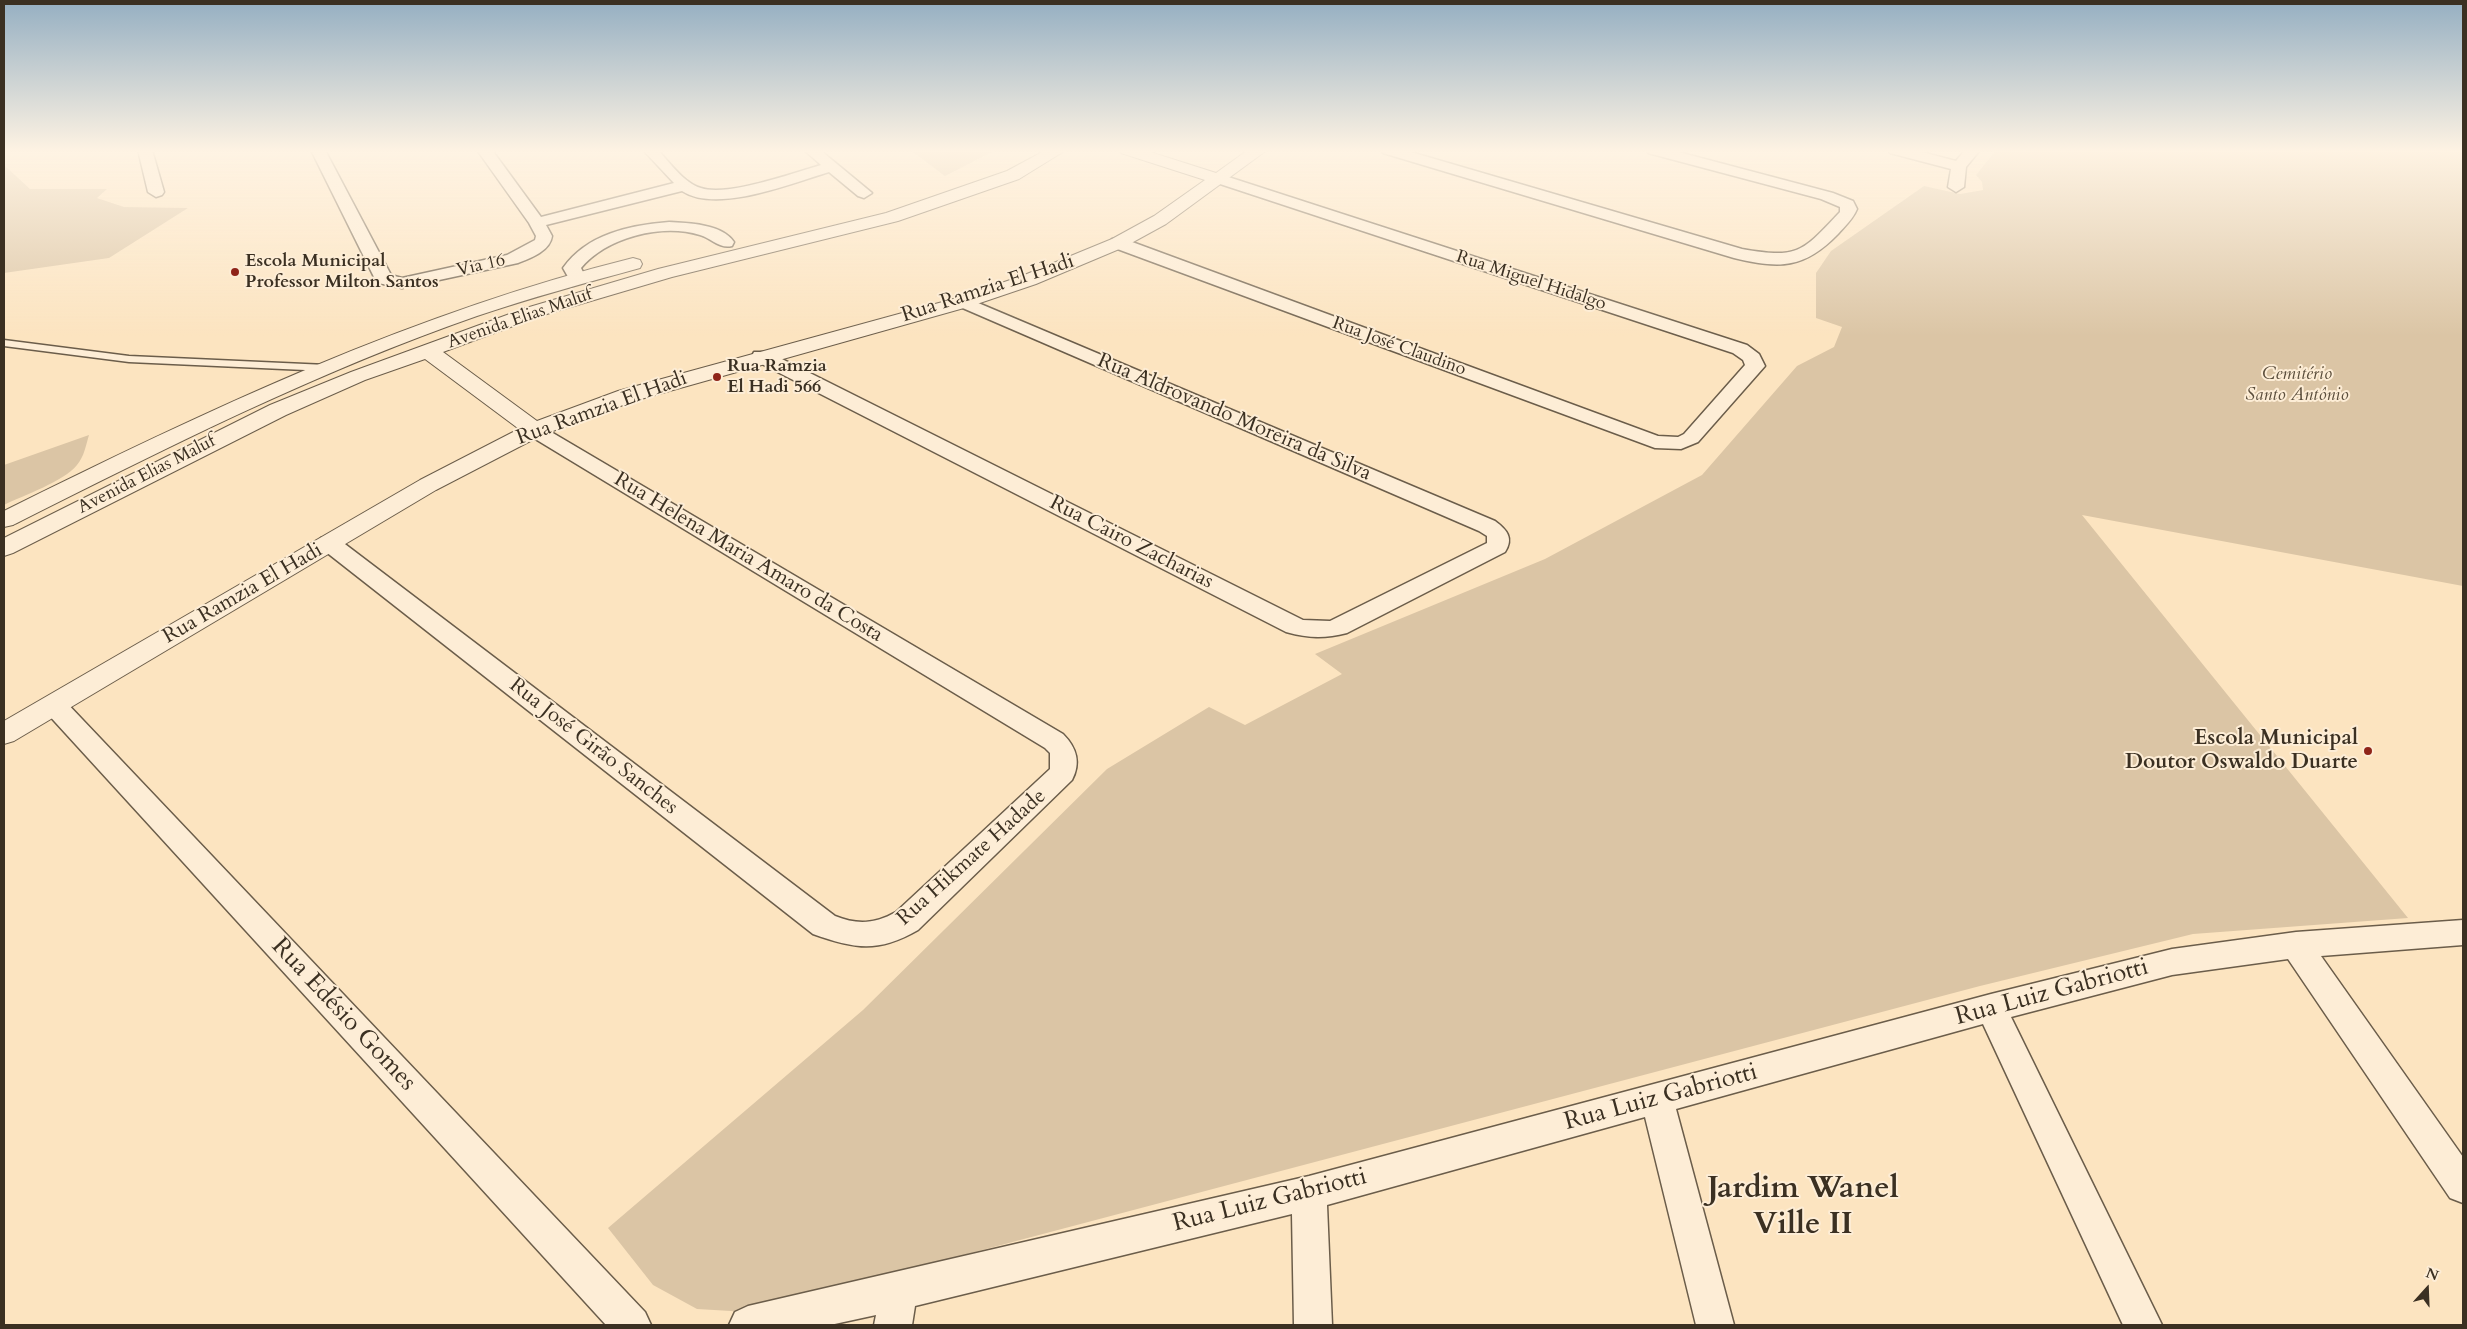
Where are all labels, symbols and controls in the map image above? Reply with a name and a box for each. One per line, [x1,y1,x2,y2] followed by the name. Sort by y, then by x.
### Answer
[1453,247,1609,315] street label: Rua Miguel Hidalgo
[899,249,1077,329] street label: Rua Ramzia El Hadi
[455,250,507,282] street label: Via 16
[245,251,439,294] place label: Escola Municipal Professor Milton Santos
[229,266,241,278] marker: Escola Municipal Professor Milton Santos
[445,284,595,354] street label: Avenida Elias Maluf
[1329,313,1469,381] street label: Rua José Claudino
[1093,349,1375,487] street label: Rua Aldrovando Moreira da Silva
[727,356,827,398] place label: Rua Ramzia El Hadi 566
[2245,364,2349,406] park label: Cemitério Santo Antônio
[513,366,691,452] street label: Rua Ramzia El Hadi
[711,371,723,383] marker: Rua Ramzia El Hadi 566
[75,431,219,519] street label: Avenida Elias Maluf
[609,468,887,648] street label: Rua Helena Maria Amaro da Costa
[1045,491,1217,595] street label: Rua Cairo Zacharias
[159,538,327,650] street label: Rua Ramzia El Hadi
[504,673,682,821] street label: Rua José Girão Sanches
[2125,726,2358,776] place label: Escola Municipal Doutor Oswaldo Duarte
[2362,745,2374,757] marker: Escola Municipal Doutor Oswaldo Duarte
[892,784,1052,932] street label: Rua Hikmate Hadade
[264,932,422,1098] street label: Rua Edésio Gomes
[1952,953,2152,1033] street label: Rua Luiz Gabriotti
[1561,1058,1761,1138] street label: Rua Luiz Gabriotti
[1170,1162,1370,1240] street label: Rua Luiz Gabriotti
[1707,1171,1899,1244] district label: Jardim Wanel Ville II
[2423,1263,2441,1285] text: N
[2402,1264,2452,1314] north arrow

